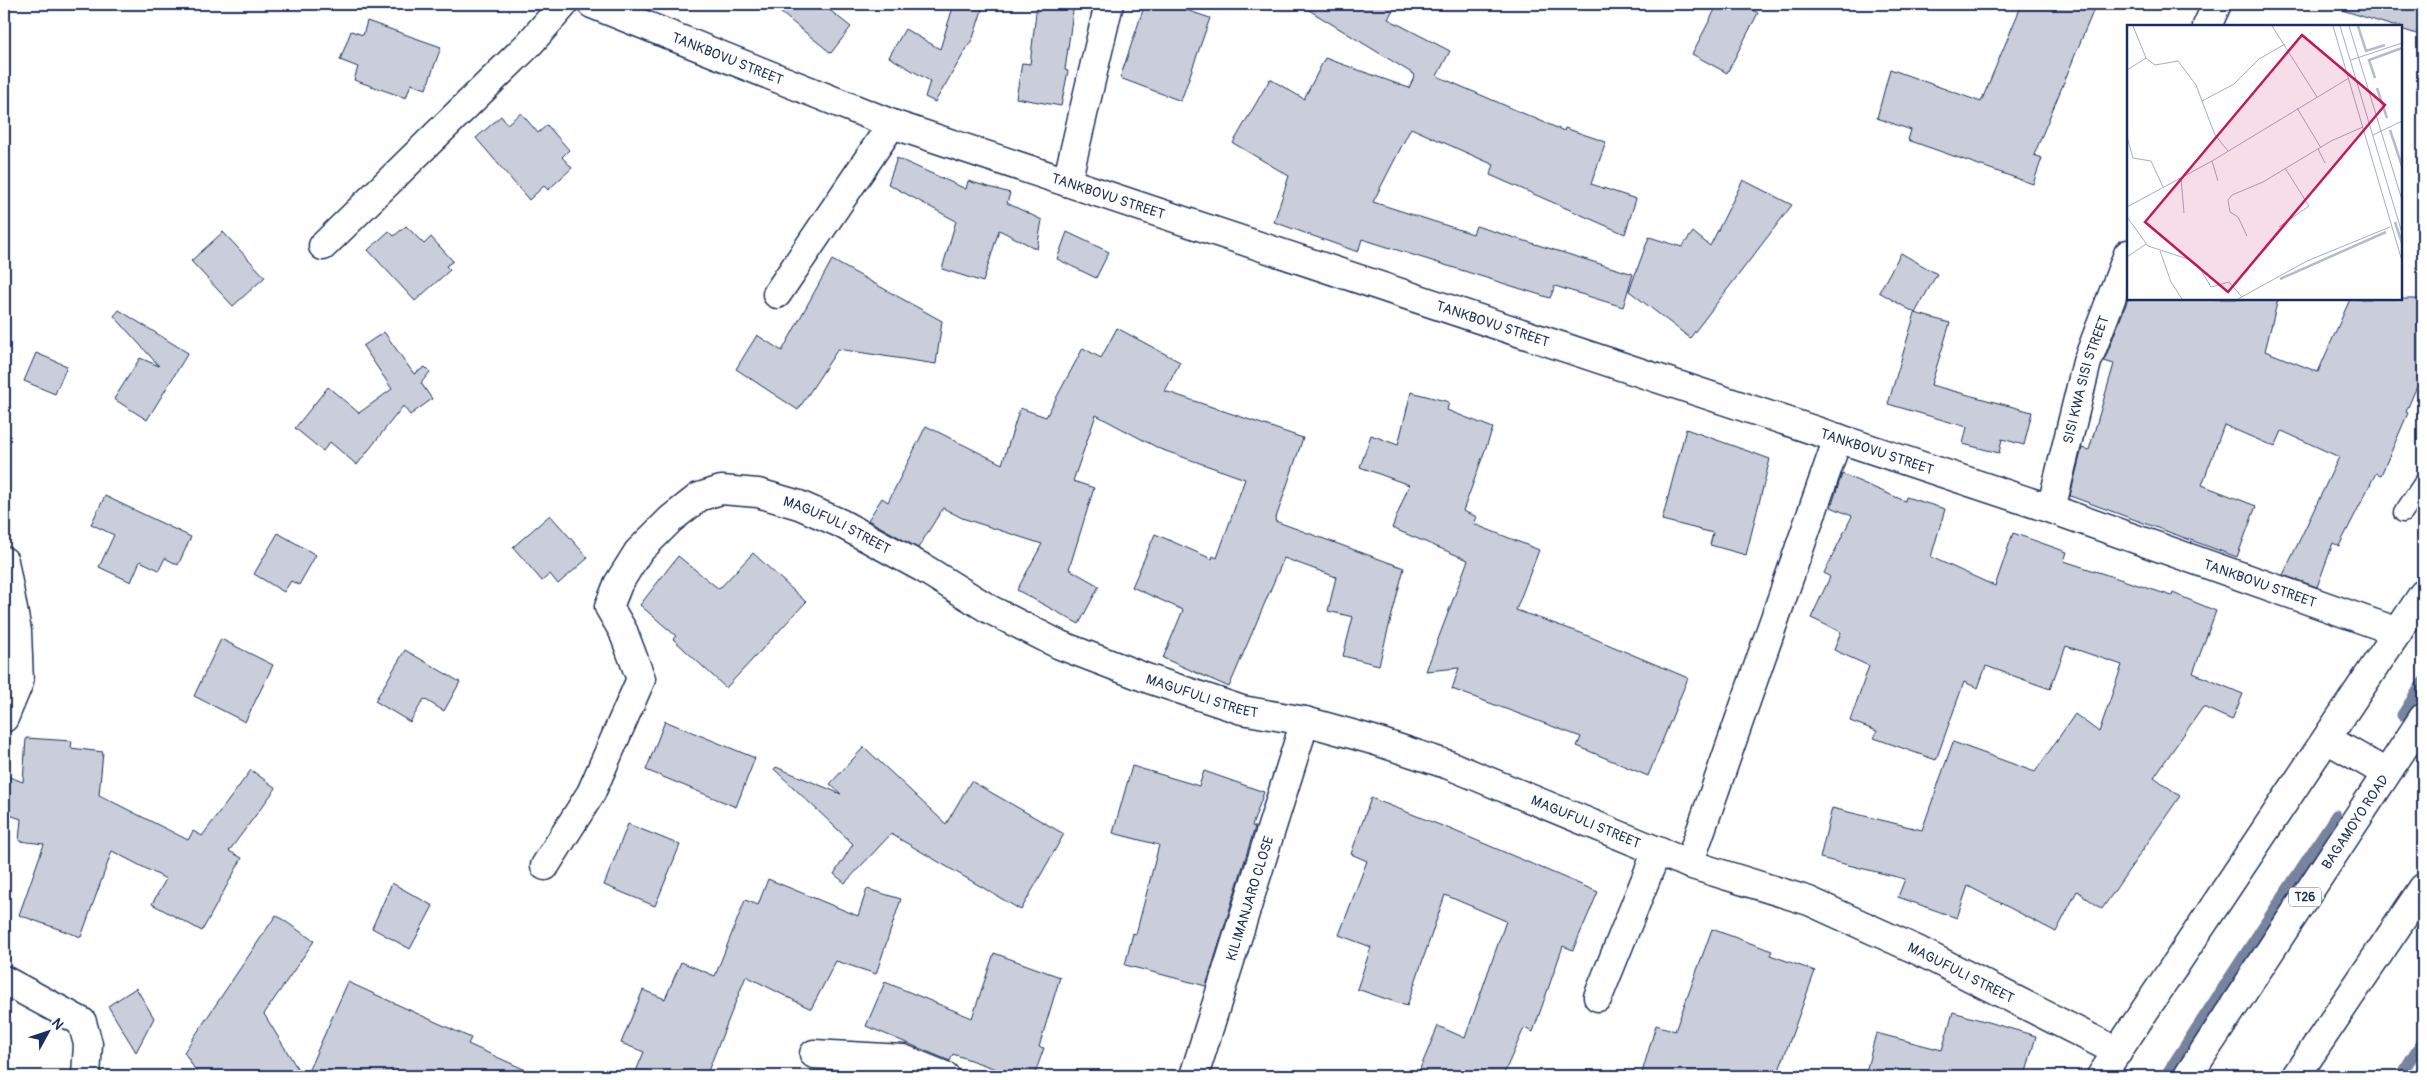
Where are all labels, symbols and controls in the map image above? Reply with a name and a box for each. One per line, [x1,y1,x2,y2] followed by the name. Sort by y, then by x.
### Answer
[2127,25,2402,300] inset map
[669,28,786,88] street label: TANKBOVU STREET
[1049,169,1167,223] street label: TANKBOVU STREET
[1434,297,1552,350] street label: TANKBOVU STREET
[2059,313,2112,445] street label: SISI KWA SISI STREET
[1818,424,1936,478] street label: TANKBOVU STREET
[781,492,894,557] street label: MAGUFULI STREET
[2201,555,2319,611] street label: TANKBOVU STREET
[1144,670,1260,721] street label: MAGUFULI STREET
[2318,771,2392,872] street label: BAGAMOYO ROAD
[1529,791,1643,852] street label: MAGUFULI STREET
[1222,834,1277,963] street label: KILIMANJARO CLOSE
[2289,888,2321,906] road number: T26
[1905,939,2017,1006] street label: MAGUFULI STREET
[22,1008,72,1058] north arrow
[48,1015,67,1033] text: N

